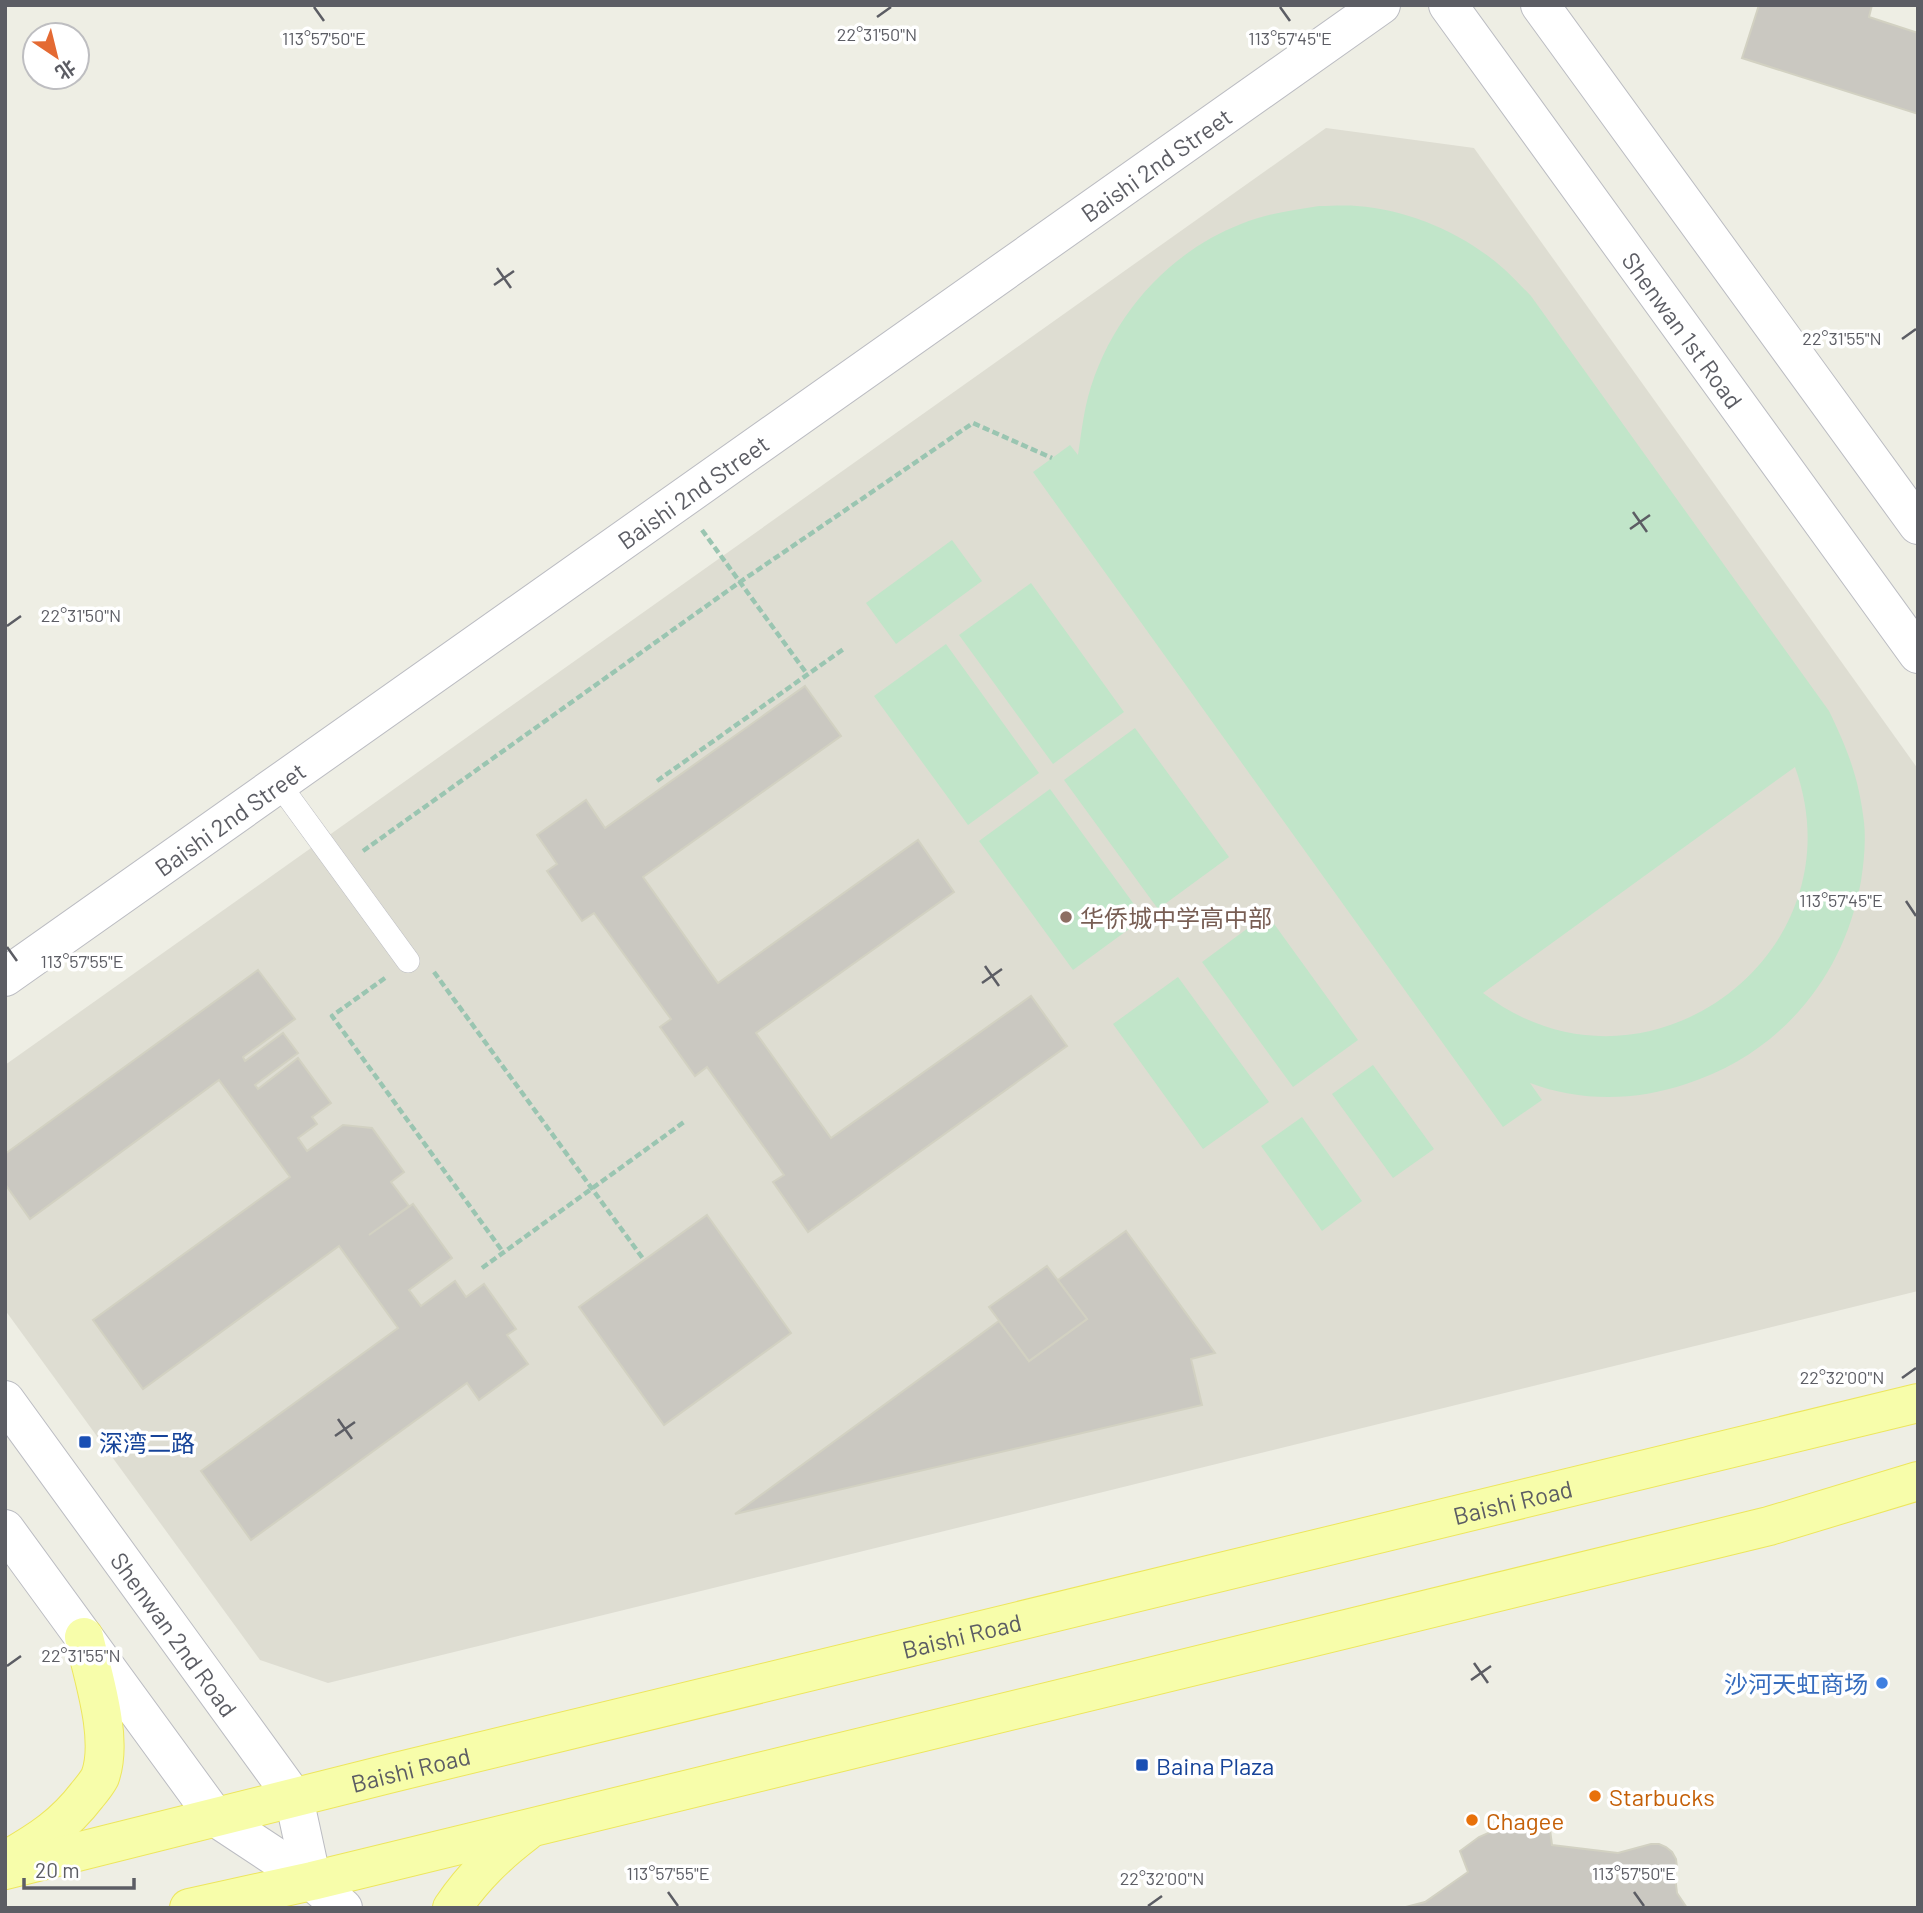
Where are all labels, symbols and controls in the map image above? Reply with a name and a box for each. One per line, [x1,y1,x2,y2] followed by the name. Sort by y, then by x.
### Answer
[21,21,91,91] north arrow
[837,23,917,45] text: 22°31'50"N
[282,27,366,49] text: 113°57'50"E
[1248,27,1332,49] text: 113°57'45"E
[52,55,80,85] text: 北
[1075,101,1237,227] street label: Baishi 2nd Street
[1617,246,1749,414] street label: Shenwan 1st Road
[1802,327,1882,349] text: 22°31'55"N
[612,428,774,554] street label: Baishi 2nd Street
[41,604,121,626] text: 22°31'50"N
[149,755,311,881] street label: Baishi 2nd Street
[1799,889,1883,911] text: 113°57'45"E
[1080,903,1272,932] place label: 华侨城中学高中部
[1058,909,1074,925] marker: 华侨城中学高中部
[40,950,124,972] text: 113°57'55"E
[1800,1366,1884,1388] text: 22°32'00"N
[99,1428,195,1457] place label: 深湾二路
[77,1434,93,1450] marker: 深湾二路
[1450,1473,1575,1530] street label: Baishi Road
[105,1546,244,1722] street label: Shenwan 2nd Road
[899,1606,1024,1663] street label: Baishi Road
[41,1644,121,1666] text: 22°31'55"N
[1724,1669,1868,1698] place label: 沙河天虹商场
[1874,1675,1890,1691] marker: 沙河天虹商场
[348,1740,473,1797] street label: Baishi Road
[1156,1751,1274,1780] place label: Baina Plaza
[1134,1757,1150,1773] marker: Baina Plaza
[1609,1782,1715,1811] place label: Starbucks
[1587,1788,1603,1804] marker: Starbucks
[1486,1806,1564,1835] place label: Chagee
[1464,1812,1480,1828] marker: Chagee
[24,1846,135,1890] scale bar
[35,1857,80,1882] text: 20 m
[626,1862,710,1884] text: 113°57'55"E
[1592,1862,1676,1884] text: 113°57'50"E
[1120,1867,1204,1889] text: 22°32'00"N

